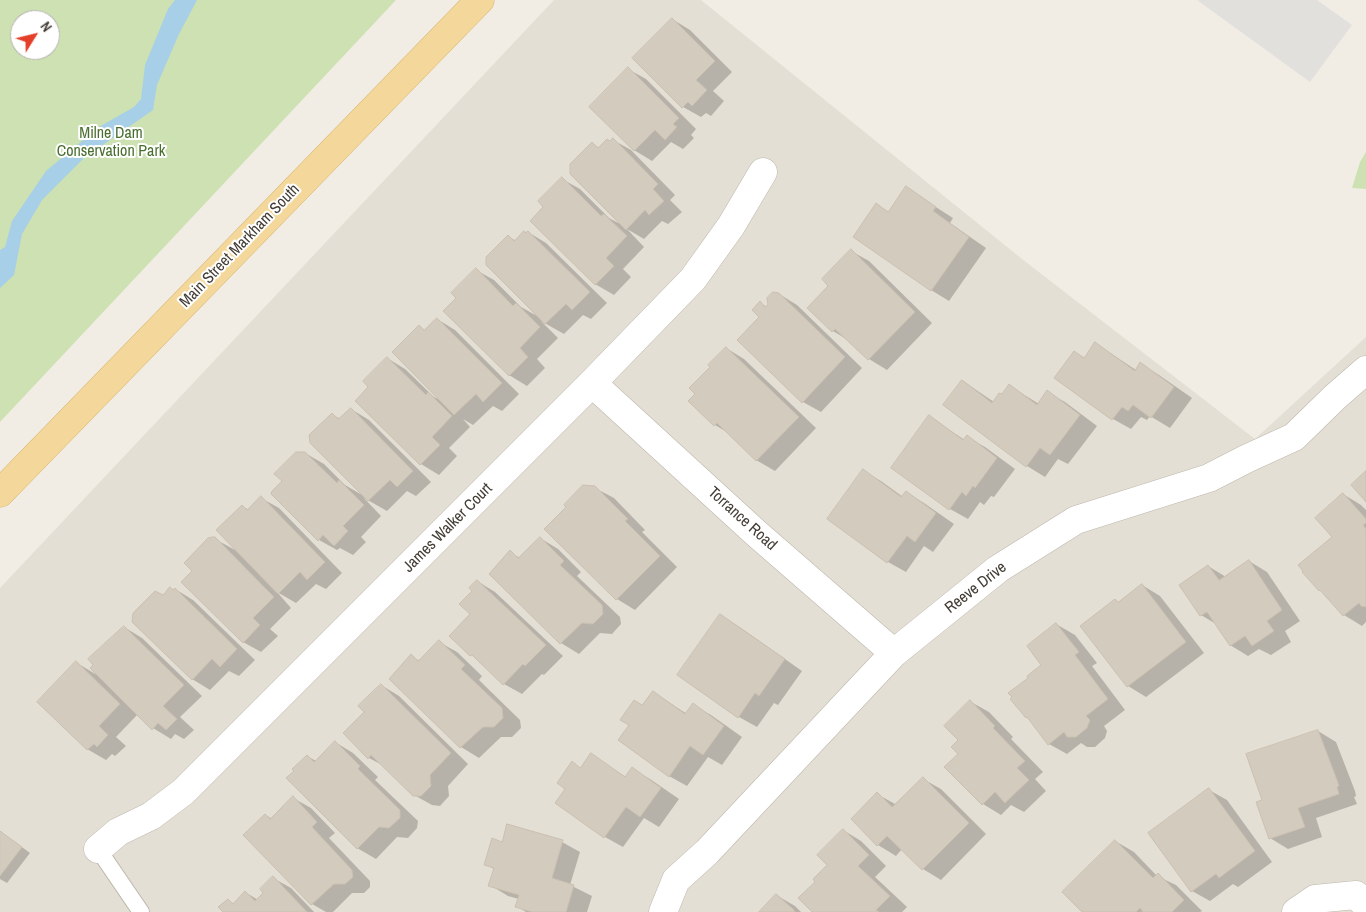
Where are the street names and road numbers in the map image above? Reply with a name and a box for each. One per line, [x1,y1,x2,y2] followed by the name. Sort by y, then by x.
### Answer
[176,180,304,312] street label: Main Street Markham South
[399,479,497,577] street label: James Walker Court
[704,483,780,555] street label: Torrance Road
[941,558,1011,618] street label: Reeve Drive

